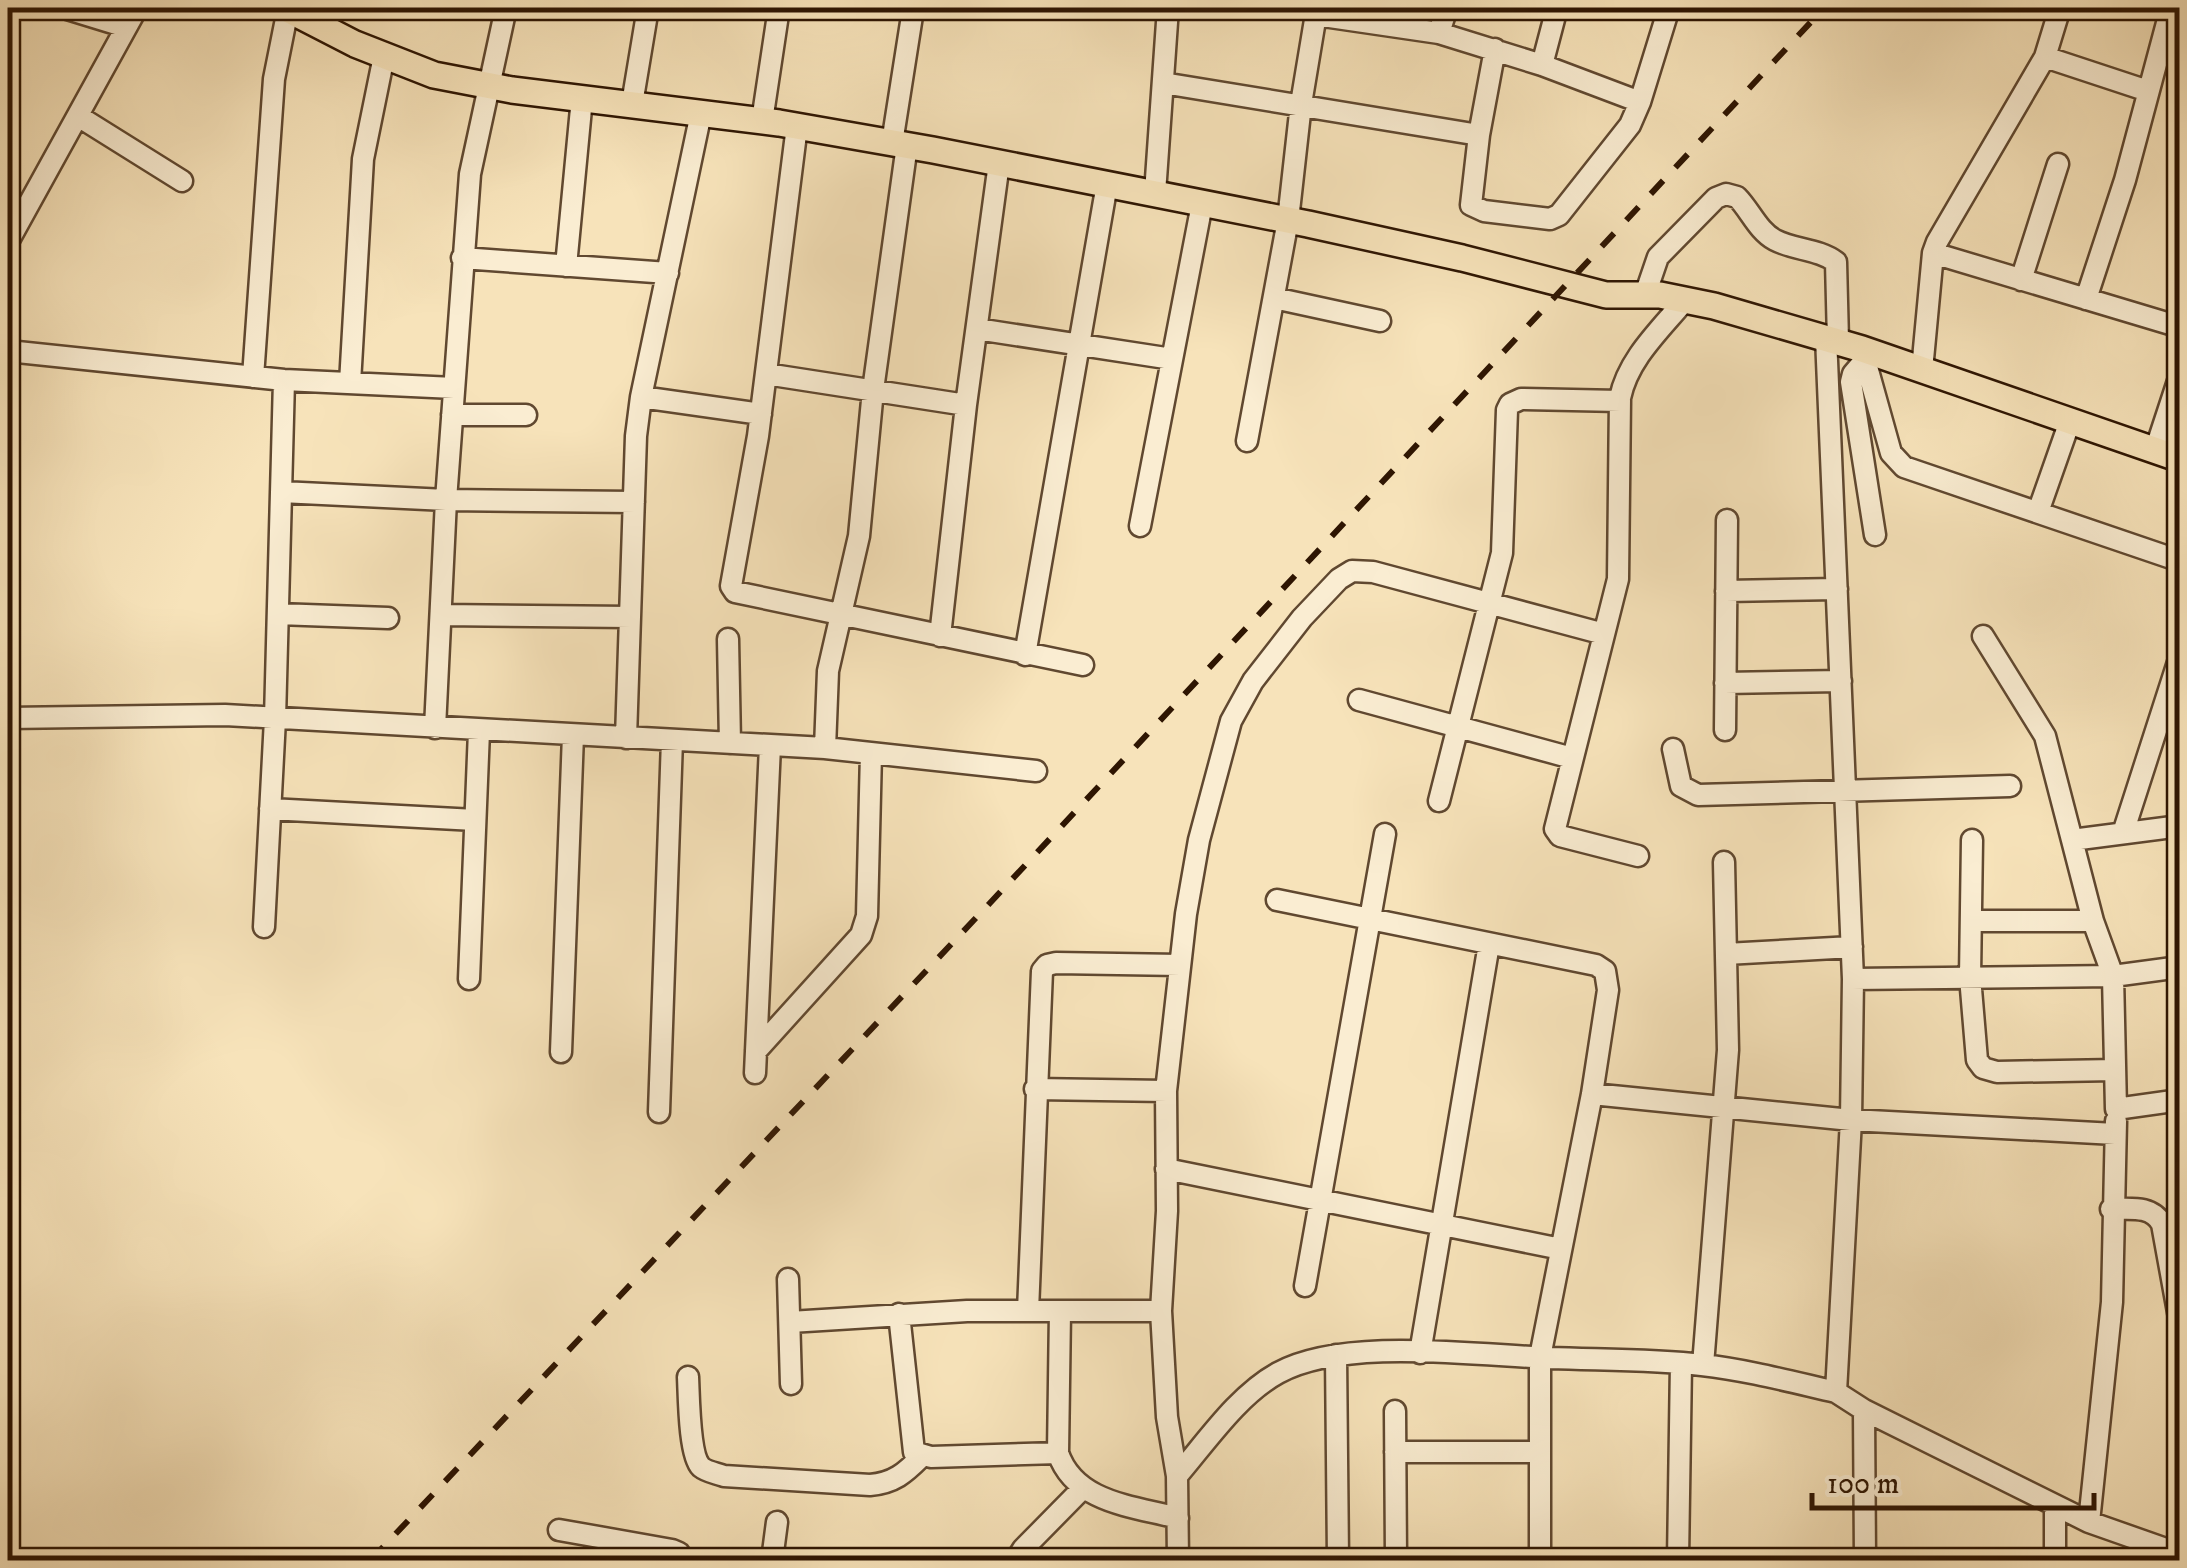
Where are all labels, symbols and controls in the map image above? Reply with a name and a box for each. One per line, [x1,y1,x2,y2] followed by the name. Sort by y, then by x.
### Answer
[1812,1448,2094,1510] scale bar
[1827,1466,1899,1503] text: 100 m

